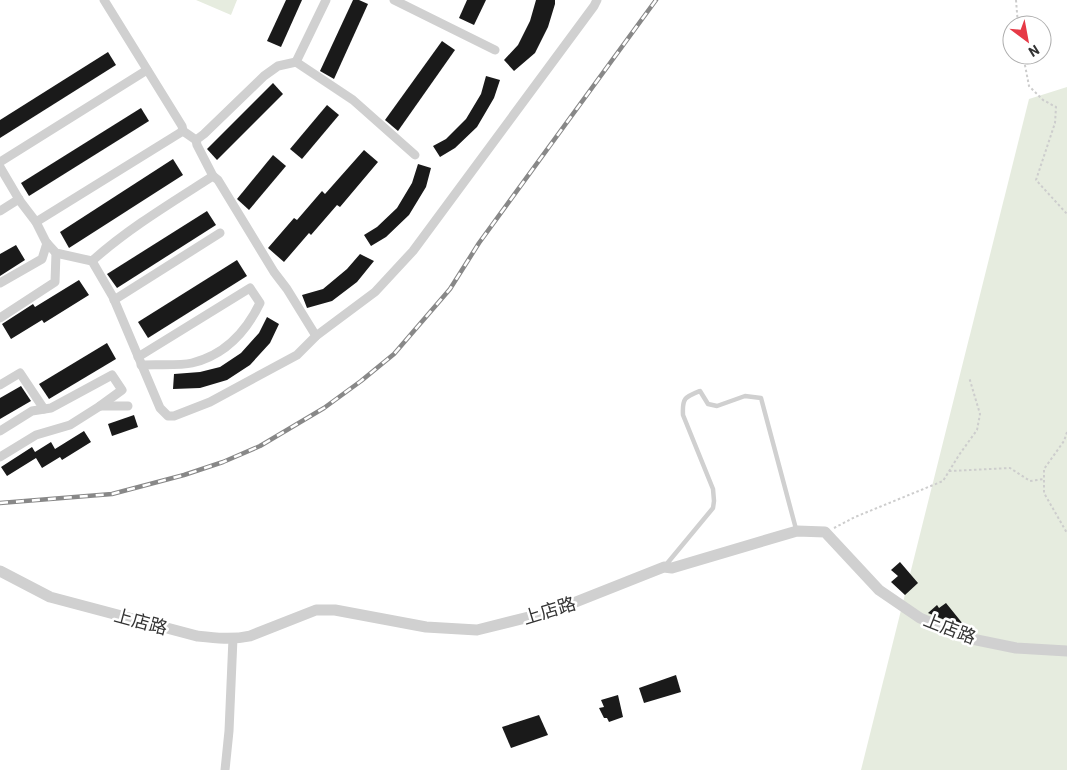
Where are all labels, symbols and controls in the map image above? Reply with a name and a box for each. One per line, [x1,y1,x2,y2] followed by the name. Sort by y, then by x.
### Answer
[1002,15,1052,65] north arrow
[1026,42,1043,61] text: N
[520,592,578,628] street label: 上店路
[112,603,170,639] street label: 上店路
[921,608,979,648] street label: 上店路

